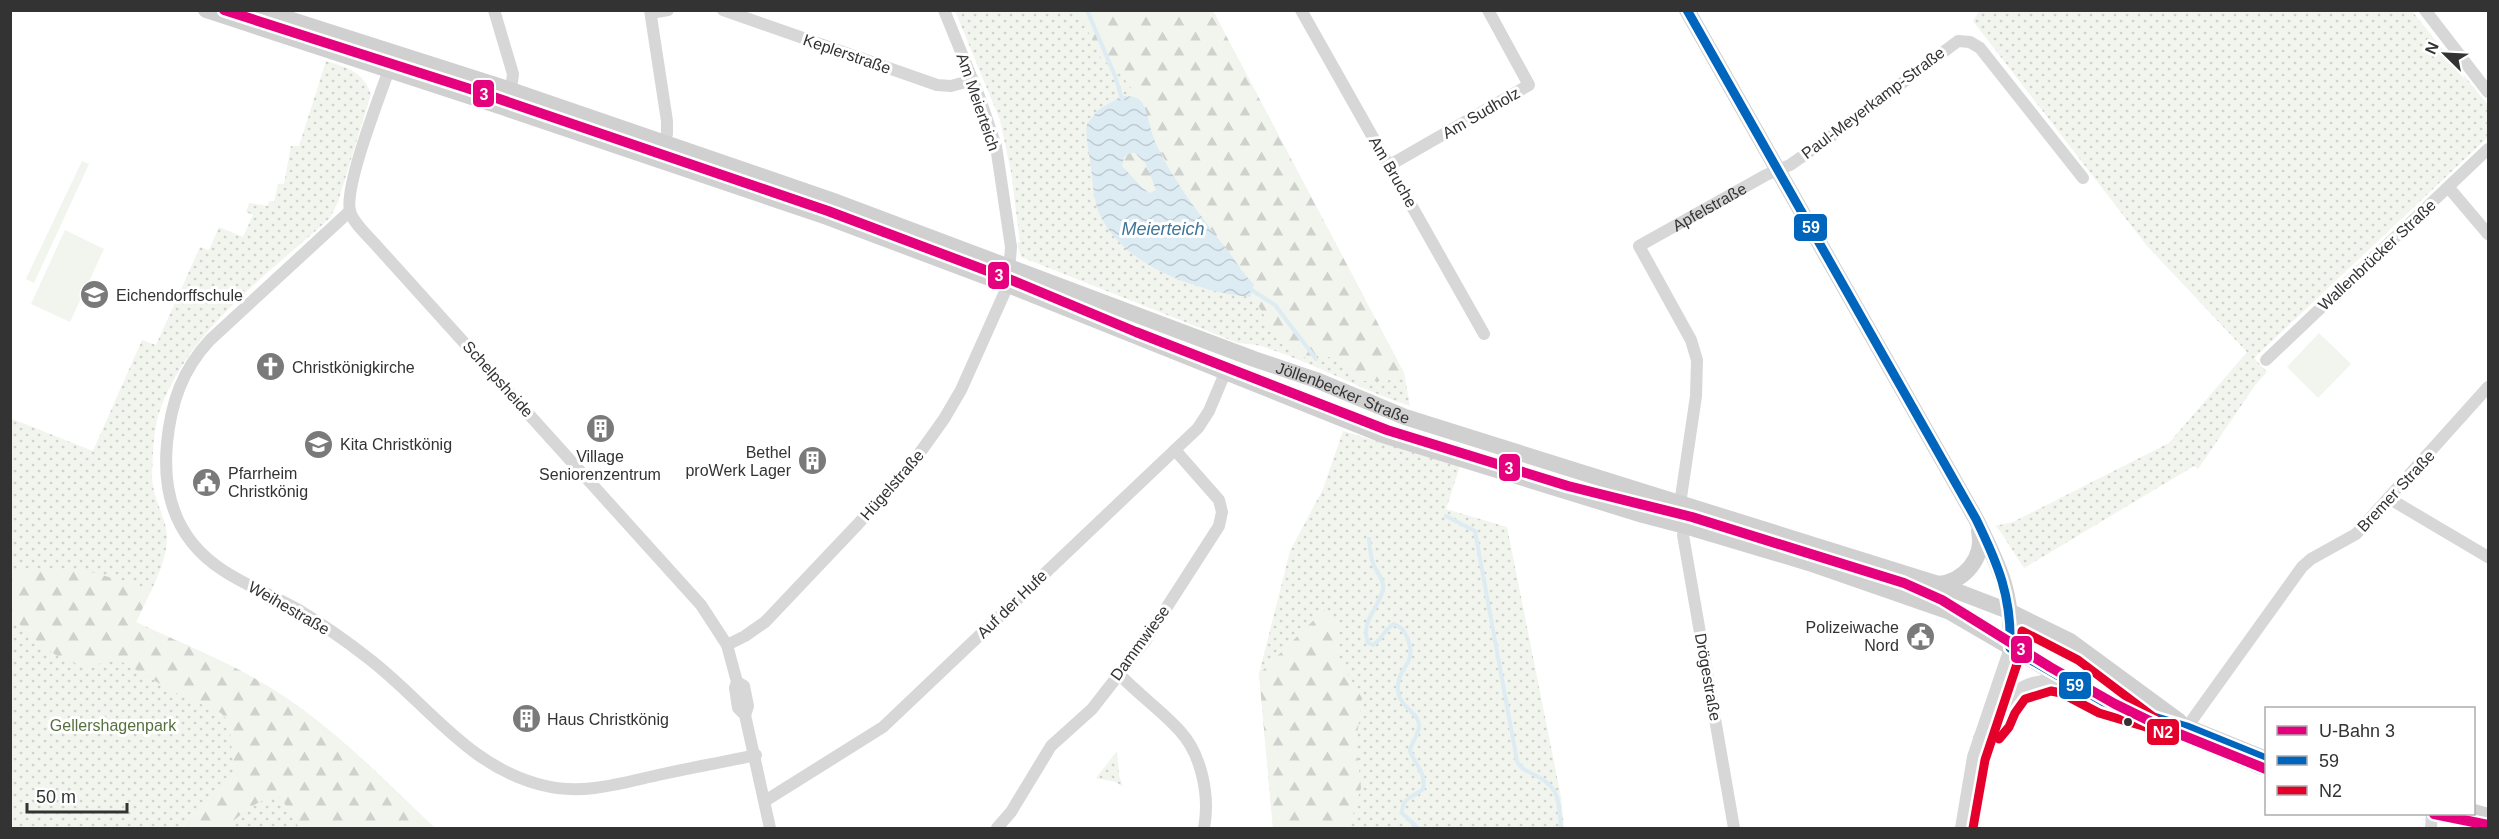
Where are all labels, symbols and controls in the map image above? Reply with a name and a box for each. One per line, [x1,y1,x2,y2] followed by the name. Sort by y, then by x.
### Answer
[2415,24,2475,84] north arrow
[801,31,893,77] street label: Keplerstraße
[2422,39,2442,57] text: N
[1798,44,1948,162] street label: Paul-Meyerkamp-Straße
[953,51,1003,153] street label: Am Meierteich
[472,79,495,108] line badge: 3
[1439,84,1523,142] street label: Am Sudholz
[480,86,489,103] text: 3
[1366,133,1420,211] street label: Am Bruche
[1669,179,1749,234] street label: Apfelstraße
[2315,196,2439,314] street label: Wallenbrücker Straße
[1793,213,1828,242] line badge: 59
[1121,219,1205,239] water label: Meierteich
[1802,219,1820,236] text: 59
[987,261,1010,290] line badge: 3
[995,267,1004,284] text: 3
[79,279,111,311] school or university icon: Eichendorffschule
[116,287,243,304] place label: Eichendorffschule
[460,338,537,420] street label: Schelpsheide
[255,351,287,383] church icon: Christkönigkirche
[292,359,415,376] place label: Christkönigkirche
[1274,359,1412,427] street label: Jöllenbecker Straße
[584,412,616,444] building icon: Village Seniorenzentrum
[303,428,335,460] school or university icon: Kita Christkönig
[340,436,452,453] place label: Kita Christkönig
[685,444,792,479] place label: Bethel proWerk Lager
[796,445,828,477] building icon: Bethel proWerk Lager
[857,446,927,523] street label: Hügelstraße
[2354,447,2438,535] street label: Bremer Straße
[539,448,661,483] place label: Village Seniorenzentrum
[1498,453,1521,482] line badge: 3
[1505,460,1514,477] text: 3
[228,465,308,500] place label: Pfarrheim Christkönig
[191,466,223,498] public building icon: Pfarrheim Christkönig
[974,567,1050,641] street label: Auf der Hufe
[246,578,332,638] street label: Weihestraße
[1107,602,1173,684] street label: Dammwiese
[1806,619,1899,654] place label: Polizeiwache Nord
[1904,620,1936,652] public building icon: Polizeiwache Nord
[1692,632,1724,722] street label: Drögestraße
[2010,635,2033,664] line badge: 3
[2017,641,2026,658] text: 3
[2058,671,2092,700] line badge: 59
[2066,677,2084,694] text: 59
[510,703,542,735] building icon: Haus Christkönig
[2265,707,2475,815] legend
[547,711,669,728] place label: Haus Christkönig
[2122,716,2134,728] unlabelled marker
[50,717,177,734] park label: Gellershagenpark
[2146,718,2180,746] line badge: N2
[2319,721,2395,741] text: U-Bahn 3
[2153,724,2173,741] text: N2
[2319,751,2339,771] text: 59
[27,776,128,814] scale bar
[2319,781,2342,801] text: N2
[36,787,76,807] text: 50 m

